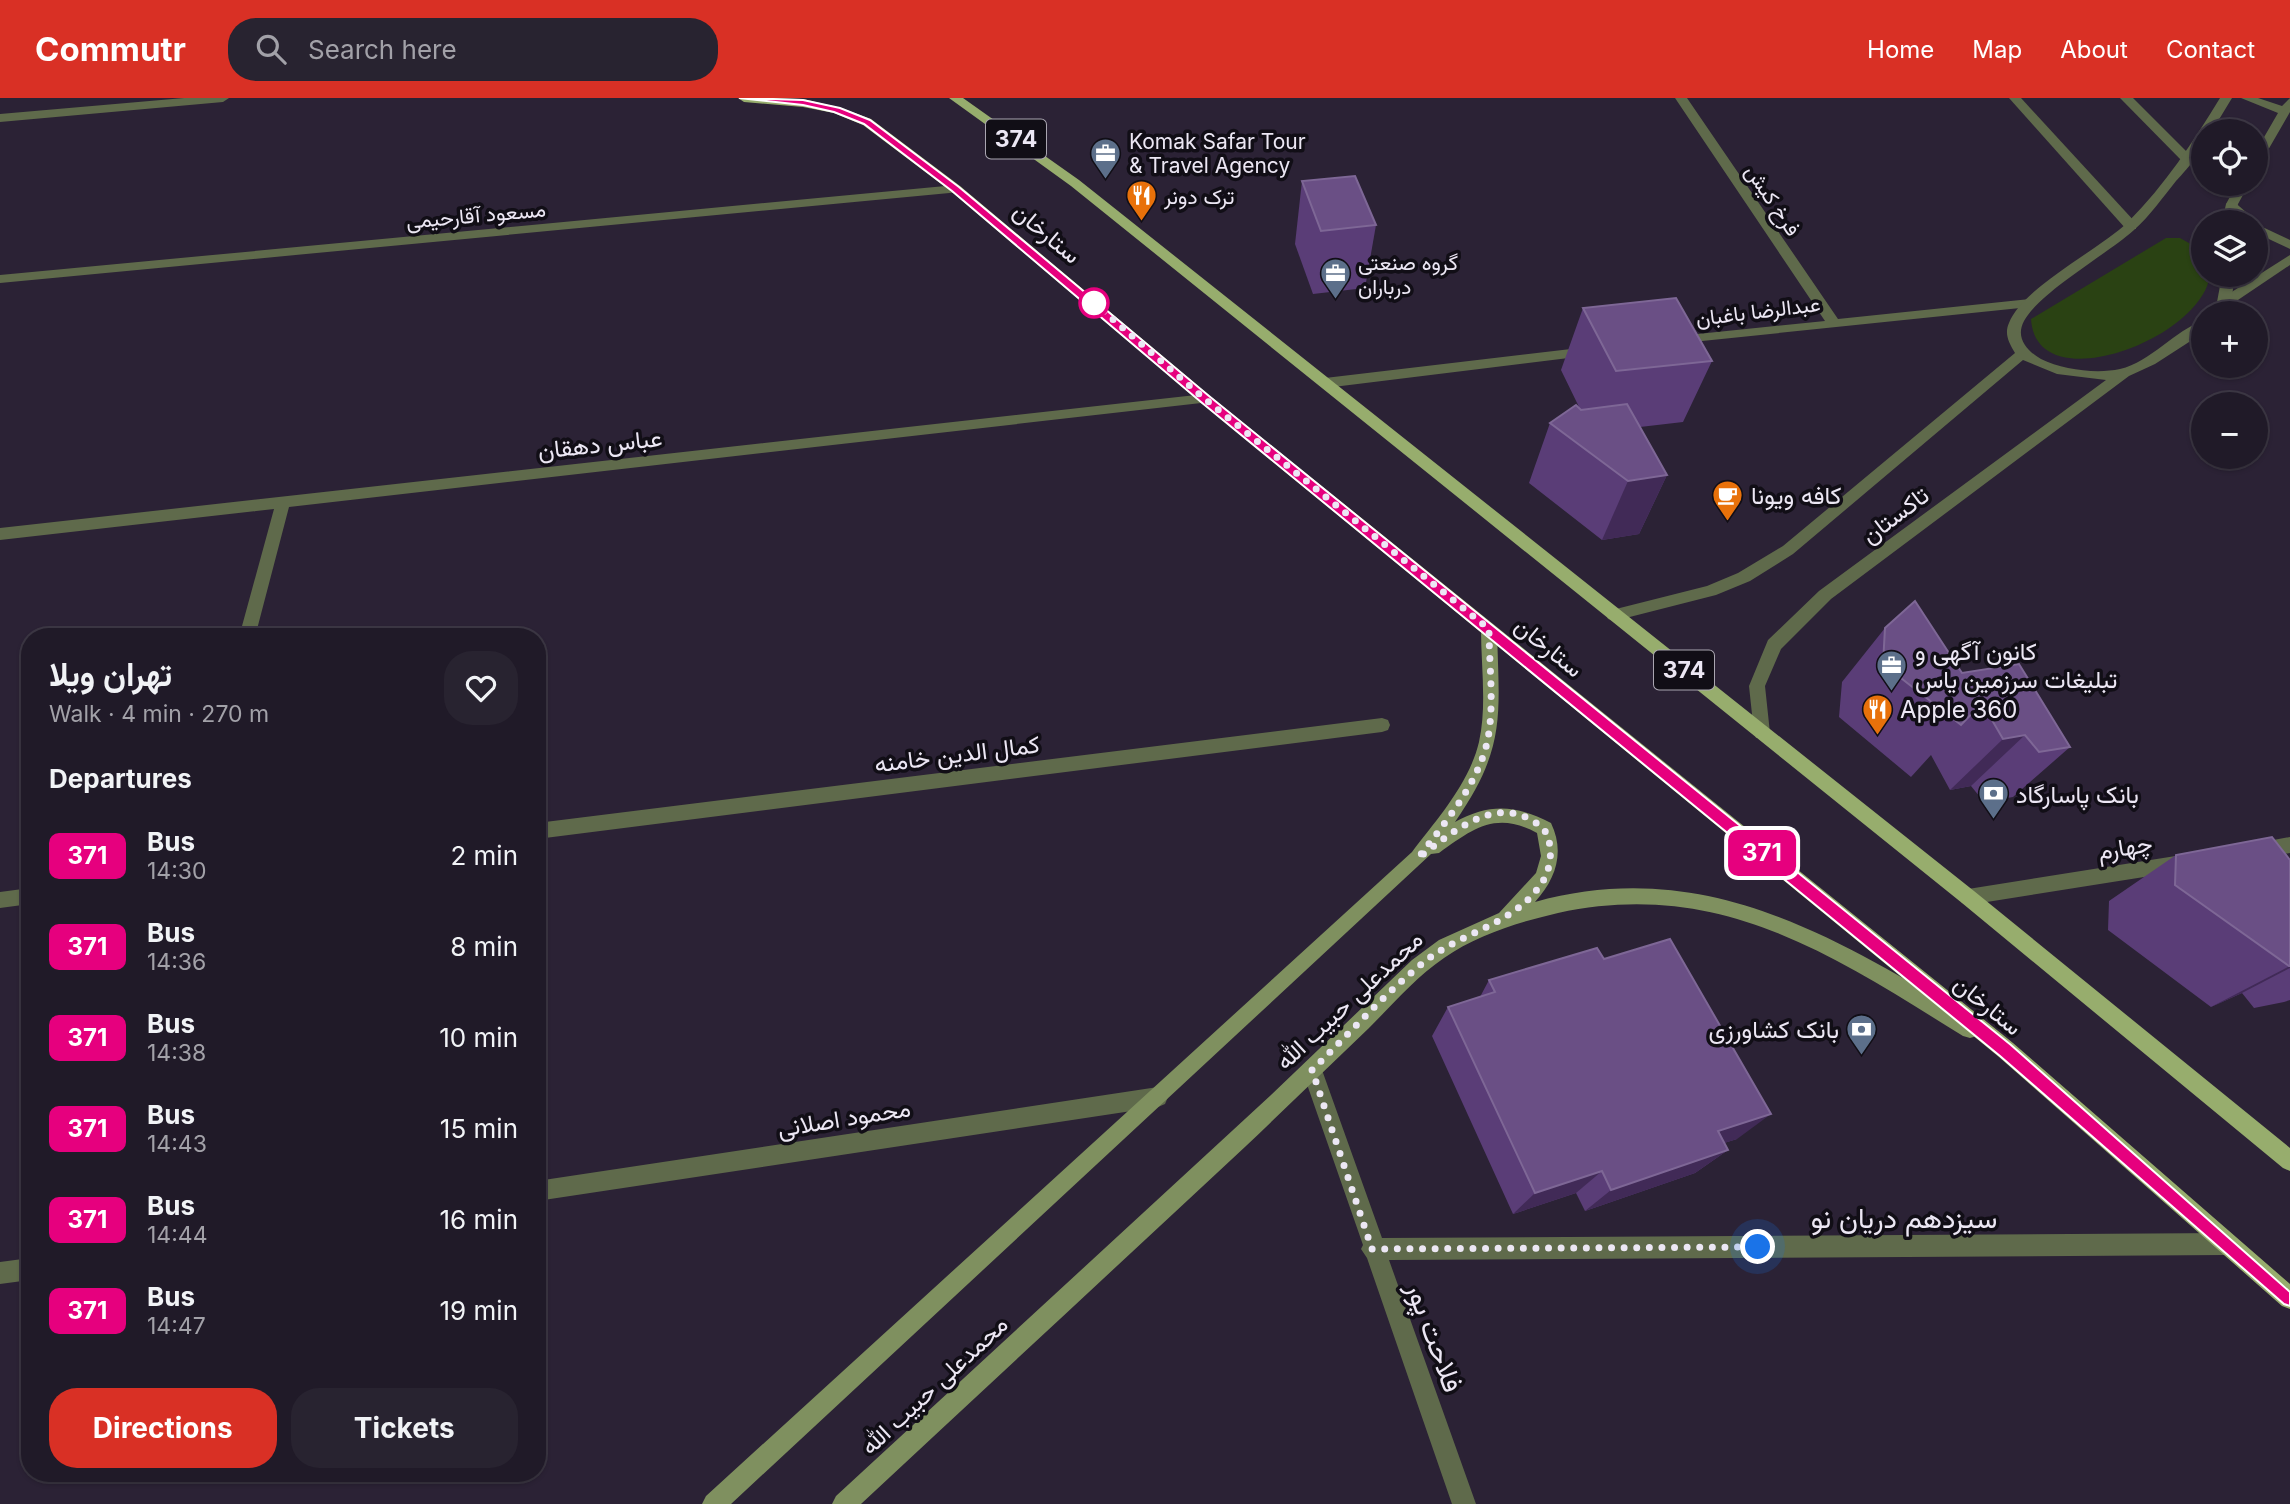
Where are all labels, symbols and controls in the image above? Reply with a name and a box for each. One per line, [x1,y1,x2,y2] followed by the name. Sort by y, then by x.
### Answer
[228,18,718,81] search box
[35,29,186,69] text: Commutr
[252,30,290,68] icon: search
[308,34,457,65] text: Search here
[1867,35,1934,64] text: Home
[1972,35,2022,64] text: Map
[2060,35,2128,64] text: About
[2166,35,2255,64] text: Contact
[2191,119,2268,469] map controls
[2191,119,2268,196] button: locate
[986,120,1046,158] road number: 374
[1129,129,1306,178] place label: Komak Safar Tour & Travel Agency
[1089,136,1123,180] office icon: Komak Safar Tour & Travel Agency
[1738,160,1806,242] street label: فرخ کیش
[1124,179,1158,223] restaurant icon: ترک دونر
[1163,184,1234,210] place label: ترک دونر
[405,196,547,235] street label: مسعود آقارحیمی
[1007,196,1087,270] street label: ستارخان
[2191,210,2268,287] button: layers
[1358,250,1458,300] place label: گروه صنعتی درباران
[1318,257,1352,301] office icon: گروه صنعتی درباران
[1079,288,1109,318] unlabelled marker
[1694,291,1822,332] street label: عبدالرضا باغبان
[2191,301,2268,378] button: +
[2191,392,2268,469] button: −
[536,423,664,465] street label: عباس دهقان
[1711,478,1745,522] cafe icon: کافه ویونا
[1856,480,1934,550] street label: تاکستان
[1751,481,1841,511] place label: کافه ویونا
[1508,611,1589,684] street label: ستارخان
[1915,637,2117,695] place label: کانون آگهی و تبلیغات سرزمین یاس
[1875,648,1909,692] office icon: کانون آگهی و تبلیغات سرزمین یاس
[1654,650,1714,690] road number: 374
[444,651,518,725] button: heart
[49,654,172,694] text: تهران ویلا
[1860,692,1894,736] restaurant icon: Apple 360
[1900,695,2017,724] place label: Apple 360
[49,700,269,728] text: Walk · 4 min · 270 m
[873,729,1041,779] street label: کمال الدین خامنه
[49,763,192,794] text: Departures
[1976,777,2010,821] bank icon: بانک پاسارگاد
[2016,780,2139,811] place label: بانک پاسارگاد
[147,826,195,857] text: Bus
[2096,828,2155,868] street label: چهارم
[1722,830,1802,876] line badge: 371
[1742,838,1782,867] text: 371
[450,840,518,871] text: 2 min
[68,841,107,870] text: 371
[147,857,207,885] text: 14:30
[147,917,195,948] text: Bus
[1269,924,1429,1076] street label: محمدعلی حبیب الله
[450,931,518,962] text: 8 min
[68,932,107,961] text: 371
[147,948,206,976] text: 14:36
[1947,969,2028,1042] street label: ستارخان
[147,1008,195,1039] text: Bus
[1845,1012,1879,1056] bank icon: بانک کشاورزی
[1709,1015,1839,1045] place label: بانک کشاورزی
[439,1022,518,1053] text: 10 min
[68,1023,107,1052] text: 371
[147,1039,206,1067] text: 14:38
[775,1093,913,1144] street label: محمود اصلانی
[147,1099,195,1130] text: Bus
[440,1113,518,1144] text: 15 min
[68,1114,107,1143] text: 371
[147,1130,207,1158] text: 14:43
[147,1190,195,1221] text: Bus
[1811,1201,1997,1237] street label: سیزدهم دریان نو
[440,1204,518,1235] text: 16 min
[68,1205,107,1234] text: 371
[147,1221,208,1249] text: 14:44
[1740,1229,1775,1264] your location
[1397,1276,1471,1397] street label: فلاحت پور
[147,1281,195,1312] text: Bus
[440,1295,518,1326] text: 19 min
[68,1296,107,1325] text: 371
[854,1309,1014,1461] street label: محمدعلی حبیب الله
[147,1312,206,1340] text: 14:47
[49,1388,277,1468] button: Directions
[291,1388,518,1468] button: Tickets

